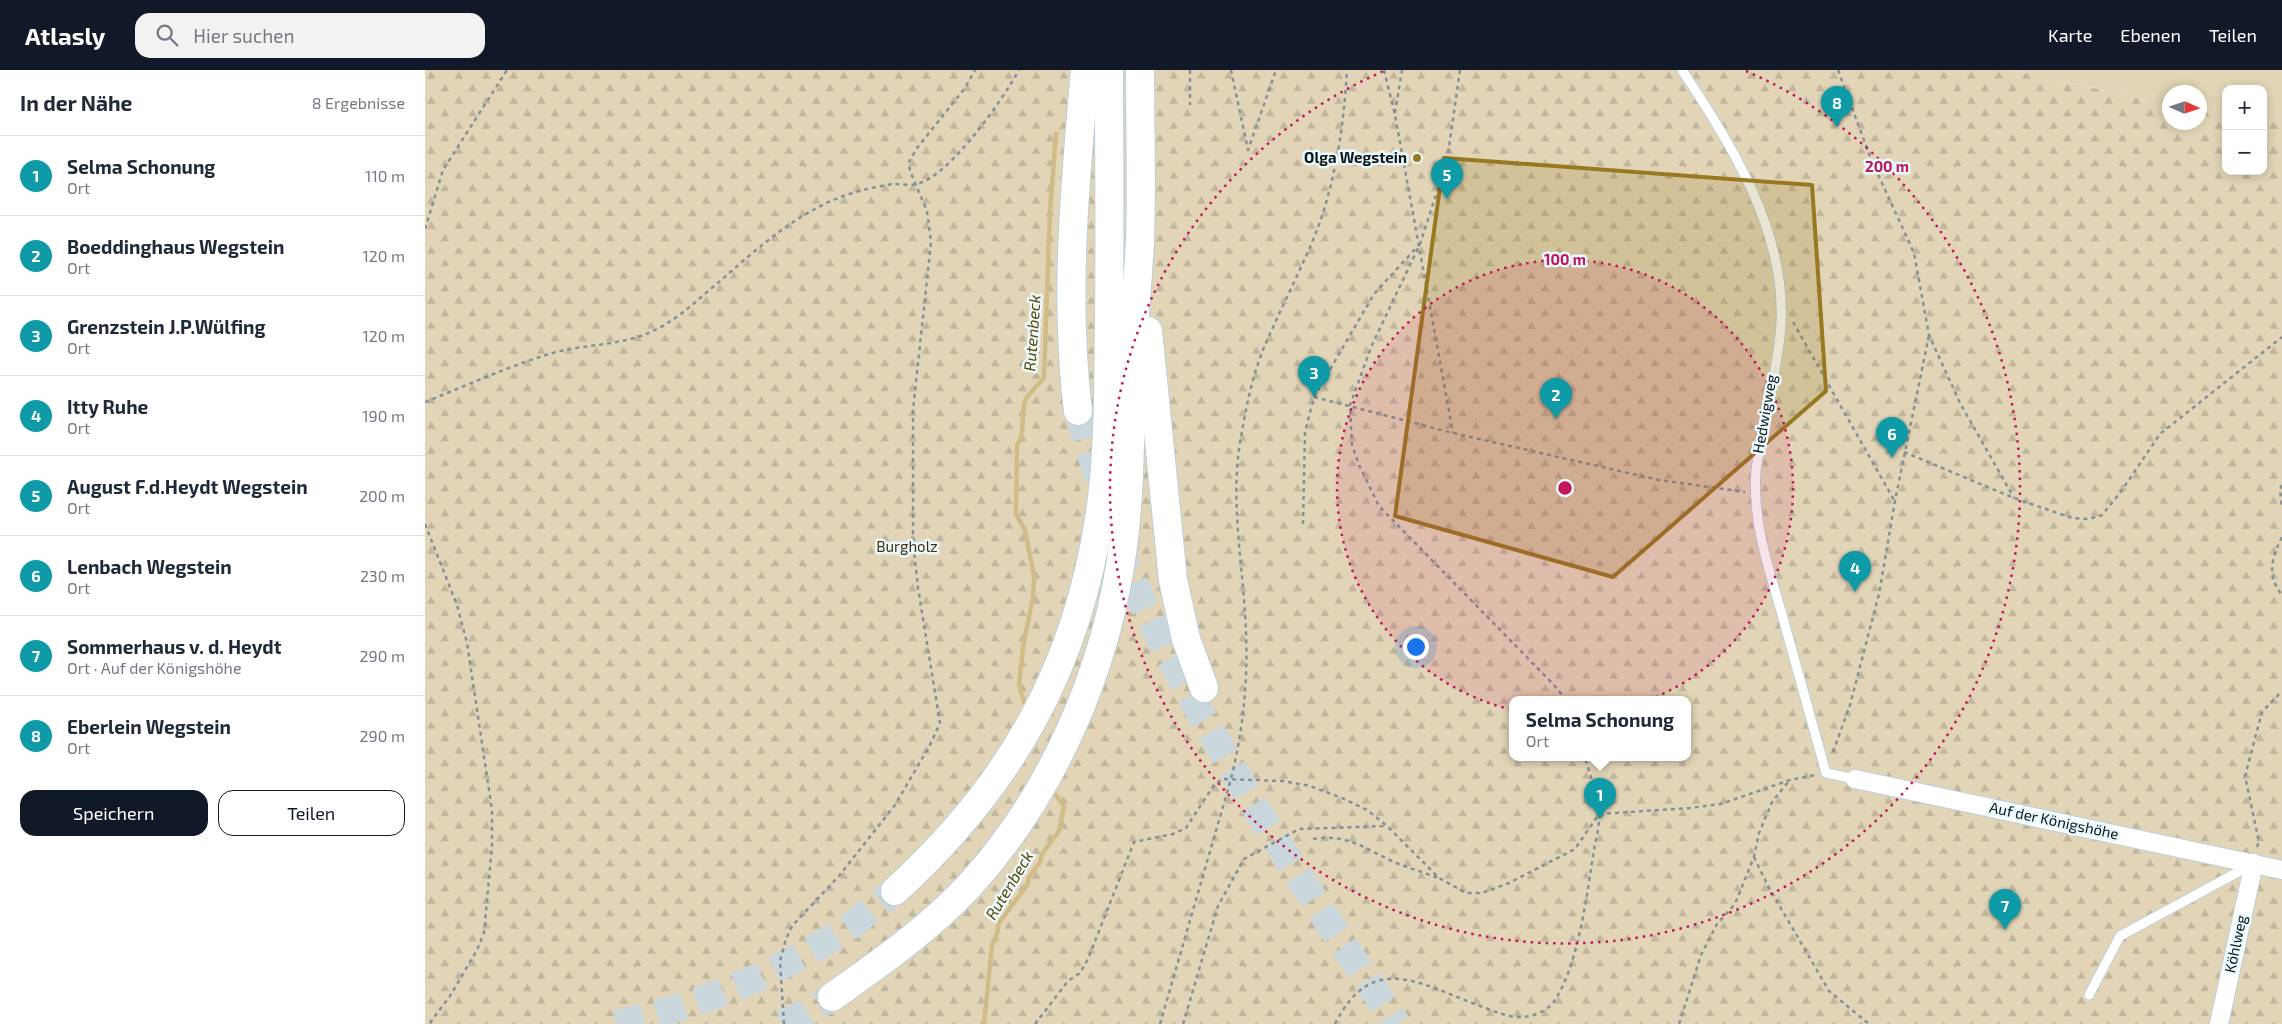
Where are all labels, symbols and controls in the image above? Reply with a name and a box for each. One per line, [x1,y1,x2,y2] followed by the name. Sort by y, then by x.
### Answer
[135,13,485,58] search box
[25,21,105,50] text: Atlasly
[153,21,181,49] icon: search
[193,24,294,47] text: Hier suchen
[2048,24,2092,46] text: Karte
[2120,24,2181,46] text: Ebenen
[2209,24,2257,46] text: Teilen
[2162,85,2207,130] north arrow
[2222,85,2267,175] map controls
[2222,85,2267,130] button: +
[1821,86,1853,127] pin: 8
[20,90,132,115] text: In der Nähe
[312,93,405,112] text: 8 Ergebnisse
[2222,130,2267,175] button: −
[1304,148,1407,166] place label: Olga Wegstein
[1411,152,1423,164] marker: Olga Wegstein
[67,155,215,178] text: Selma Schonung
[1865,157,1909,175] text: 200 m
[1431,158,1463,199] pin: 5
[33,166,39,185] text: 1
[365,166,405,185] text: 110 m
[67,178,90,197] text: Ort
[67,235,284,258] text: Boeddinghaus Wegstein
[31,246,41,265] text: 2
[362,246,405,265] text: 120 m
[1544,250,1586,268] text: 100 m
[67,258,90,277] text: Ort
[1019,294,1044,372] water label: Rutenbeck
[67,315,266,338] text: Grenzstein J.P.Wülfing
[31,326,41,345] text: 3
[362,326,405,345] text: 120 m
[67,338,90,357] text: Ort
[1298,356,1330,397] pin: 3
[1748,372,1780,455] street label: Hedwigweg
[1540,378,1572,419] pin: 2
[67,395,148,418] text: Itty Ruhe
[31,406,41,425] text: 4
[362,406,405,425] text: 190 m
[1876,417,1908,458] pin: 6
[67,418,90,437] text: Ort
[67,475,308,498] text: August F.d.Heydt Wegstein
[1556,479,1574,497] centre of rings
[32,486,40,505] text: 5
[359,486,405,505] text: 200 m
[67,498,90,517] text: Ort
[876,537,938,555] park label: Burgholz
[1839,551,1871,592] pin: 4
[67,555,232,578] text: Lenbach Wegstein
[31,566,41,585] text: 6
[360,566,405,585] text: 230 m
[67,578,90,597] text: Ort
[1403,634,1429,660] your location
[67,635,281,658] text: Sommerhaus v. d. Heydt
[32,646,40,665] text: 7
[360,646,405,665] text: 290 m
[67,658,241,677] text: Ort · Auf der Königshöhe
[1509,696,1691,761] popup
[1526,708,1674,731] text: Selma Schonung
[67,715,231,738] text: Eberlein Wegstein
[31,726,41,745] text: 8
[360,726,405,745] text: 290 m
[1526,731,1549,750] text: Ort
[67,738,90,757] text: Ort
[1584,778,1616,819] pin: 1
[20,790,208,836] button: Speichern
[218,790,405,836] button: Teilen
[1988,797,2121,843] street label: Auf der Königshöhe
[981,847,1036,923] water label: Rutenbeck
[1989,889,2021,930] pin: 7
[2220,913,2250,974] street label: Köhlweg

